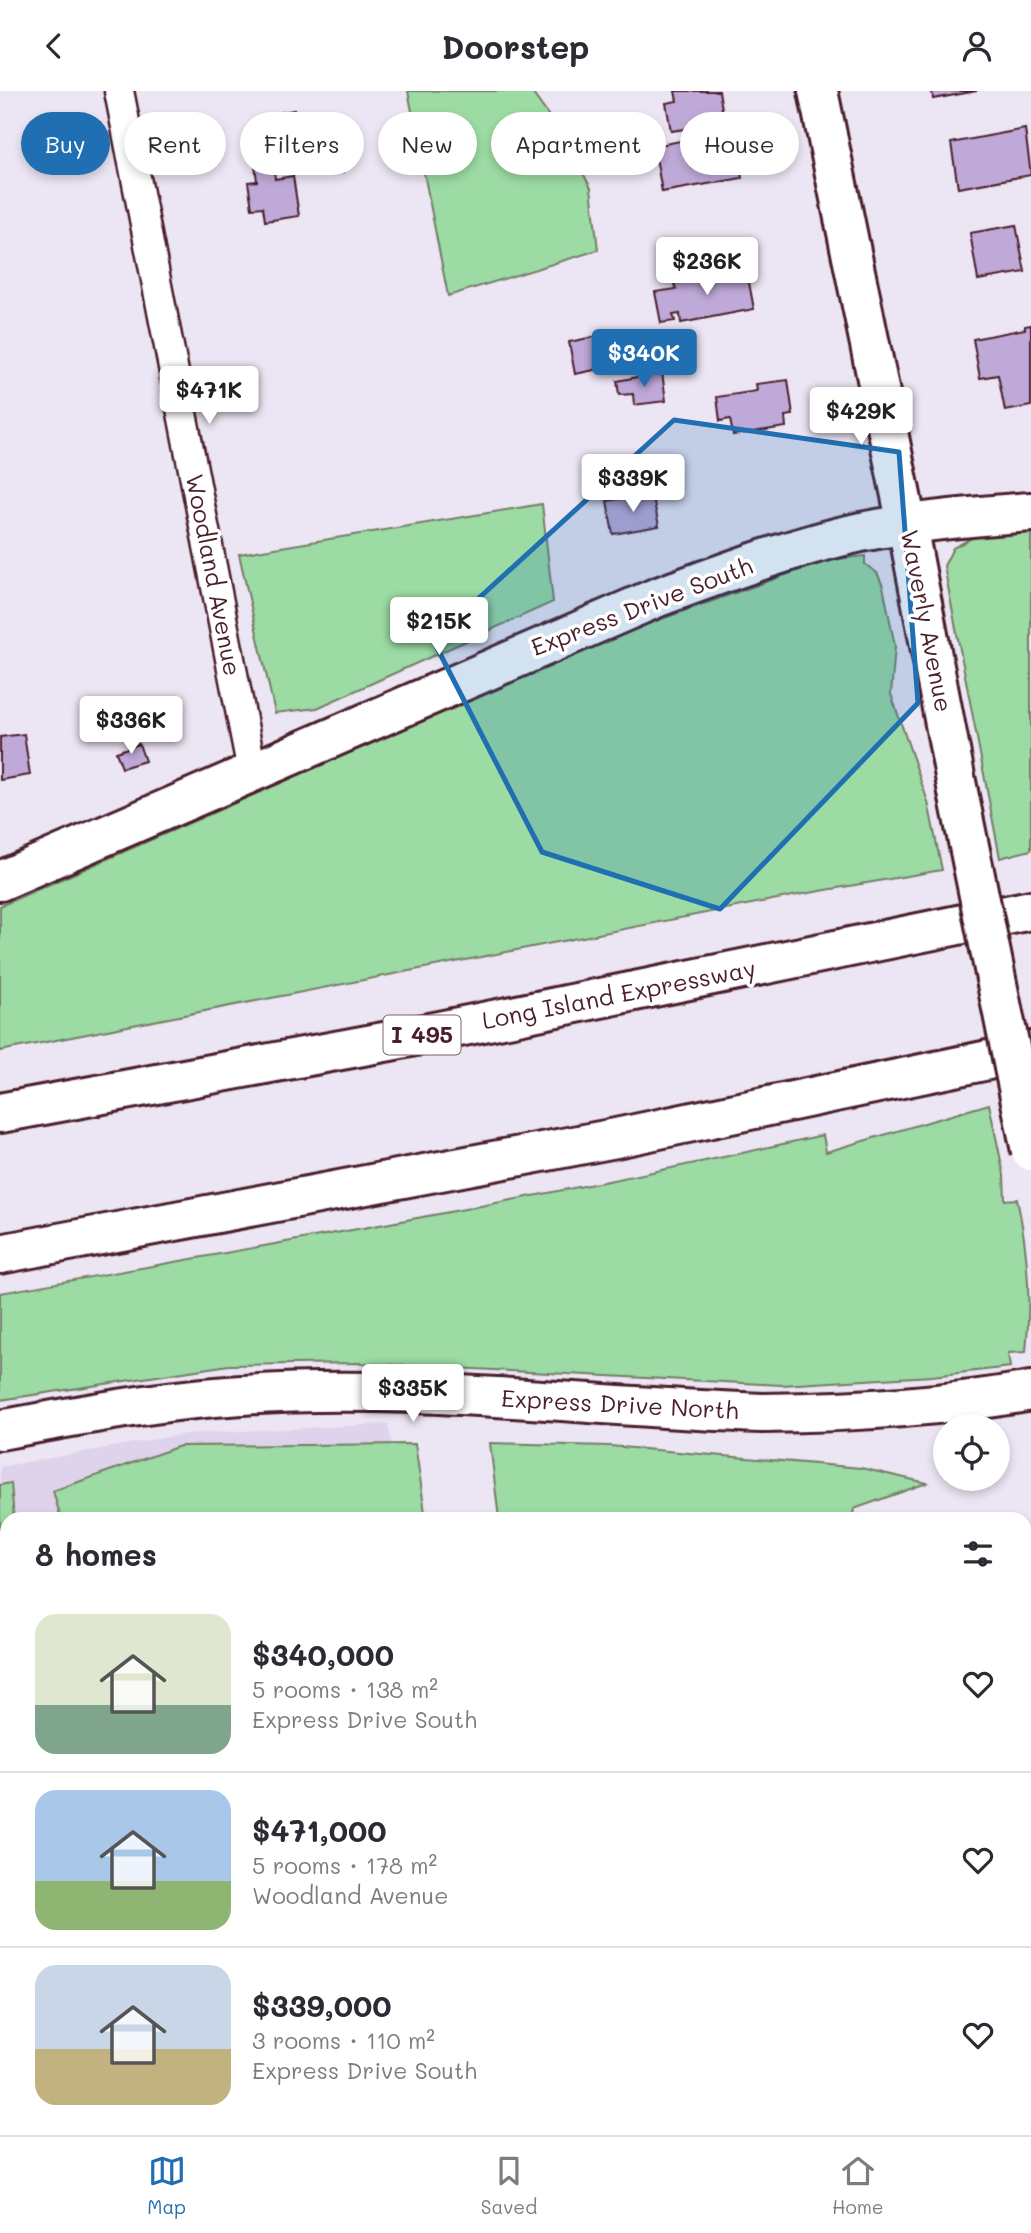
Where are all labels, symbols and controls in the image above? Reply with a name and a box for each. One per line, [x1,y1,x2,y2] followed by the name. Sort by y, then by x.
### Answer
[441,25,590,67] text: Doorstep
[35,27,73,65] icon: back
[958,27,996,65] icon: person
[21,112,110,175] chip: Buy
[124,112,226,175] chip: Rent
[240,112,364,175] chip: Filters
[378,112,477,175] chip: New
[491,112,666,175] chip: Apartment
[680,112,799,175] chip: House
[658,237,756,297] pin: $236K
[672,245,742,275] text: $236K
[595,329,693,389] pin: $340K
[608,337,680,367] text: $340K
[160,367,258,426] pin: $471K
[176,374,242,404] text: $471K
[812,387,910,447] pin: $429K
[826,395,896,425] text: $429K
[584,455,682,514] pin: $339K
[598,462,668,492] text: $339K
[180,471,249,678] street label: Woodland Avenue
[895,527,960,714] street label: Waverly Avenue
[526,549,757,662] street label: Express Drive South
[390,597,488,657] pin: $215K
[406,605,472,635] text: $215K
[82,697,180,756] pin: $336K
[96,704,166,734] text: $336K
[479,952,758,1035] street label: Long Island Expressway
[384,1016,460,1055] road number: I 495
[364,1365,462,1424] pin: $335K
[378,1372,448,1402] text: $335K
[500,1382,740,1425] street label: Express Drive North
[933,1414,1010,1491] map controls
[933,1414,1010,1491] button: locate
[35,1534,157,1574] text: 8 homes
[959,1535,997,1573] icon: filters
[252,1634,394,1674] text: $340,000
[91,1642,175,1726] icon: home
[959,1665,997,1703] icon: heart
[252,1674,438,1704] text: 5 rooms · 138 m²
[252,1704,477,1734] text: Express Drive South
[252,1810,387,1850] text: $471,000
[91,1818,175,1902] icon: home
[959,1841,997,1879] icon: heart
[252,1850,437,1880] text: 5 rooms · 178 m²
[252,1880,448,1910] text: Woodland Avenue
[252,1985,392,2025] text: $339,000
[91,1993,175,2077] icon: home
[959,2016,997,2054] icon: heart
[252,2025,435,2055] text: 3 rooms · 110 m²
[252,2055,477,2085] text: Express Drive South
[147,2152,186,2219] tab: Map
[481,2152,537,2219] tab: Saved
[832,2152,884,2219] tab: Home

